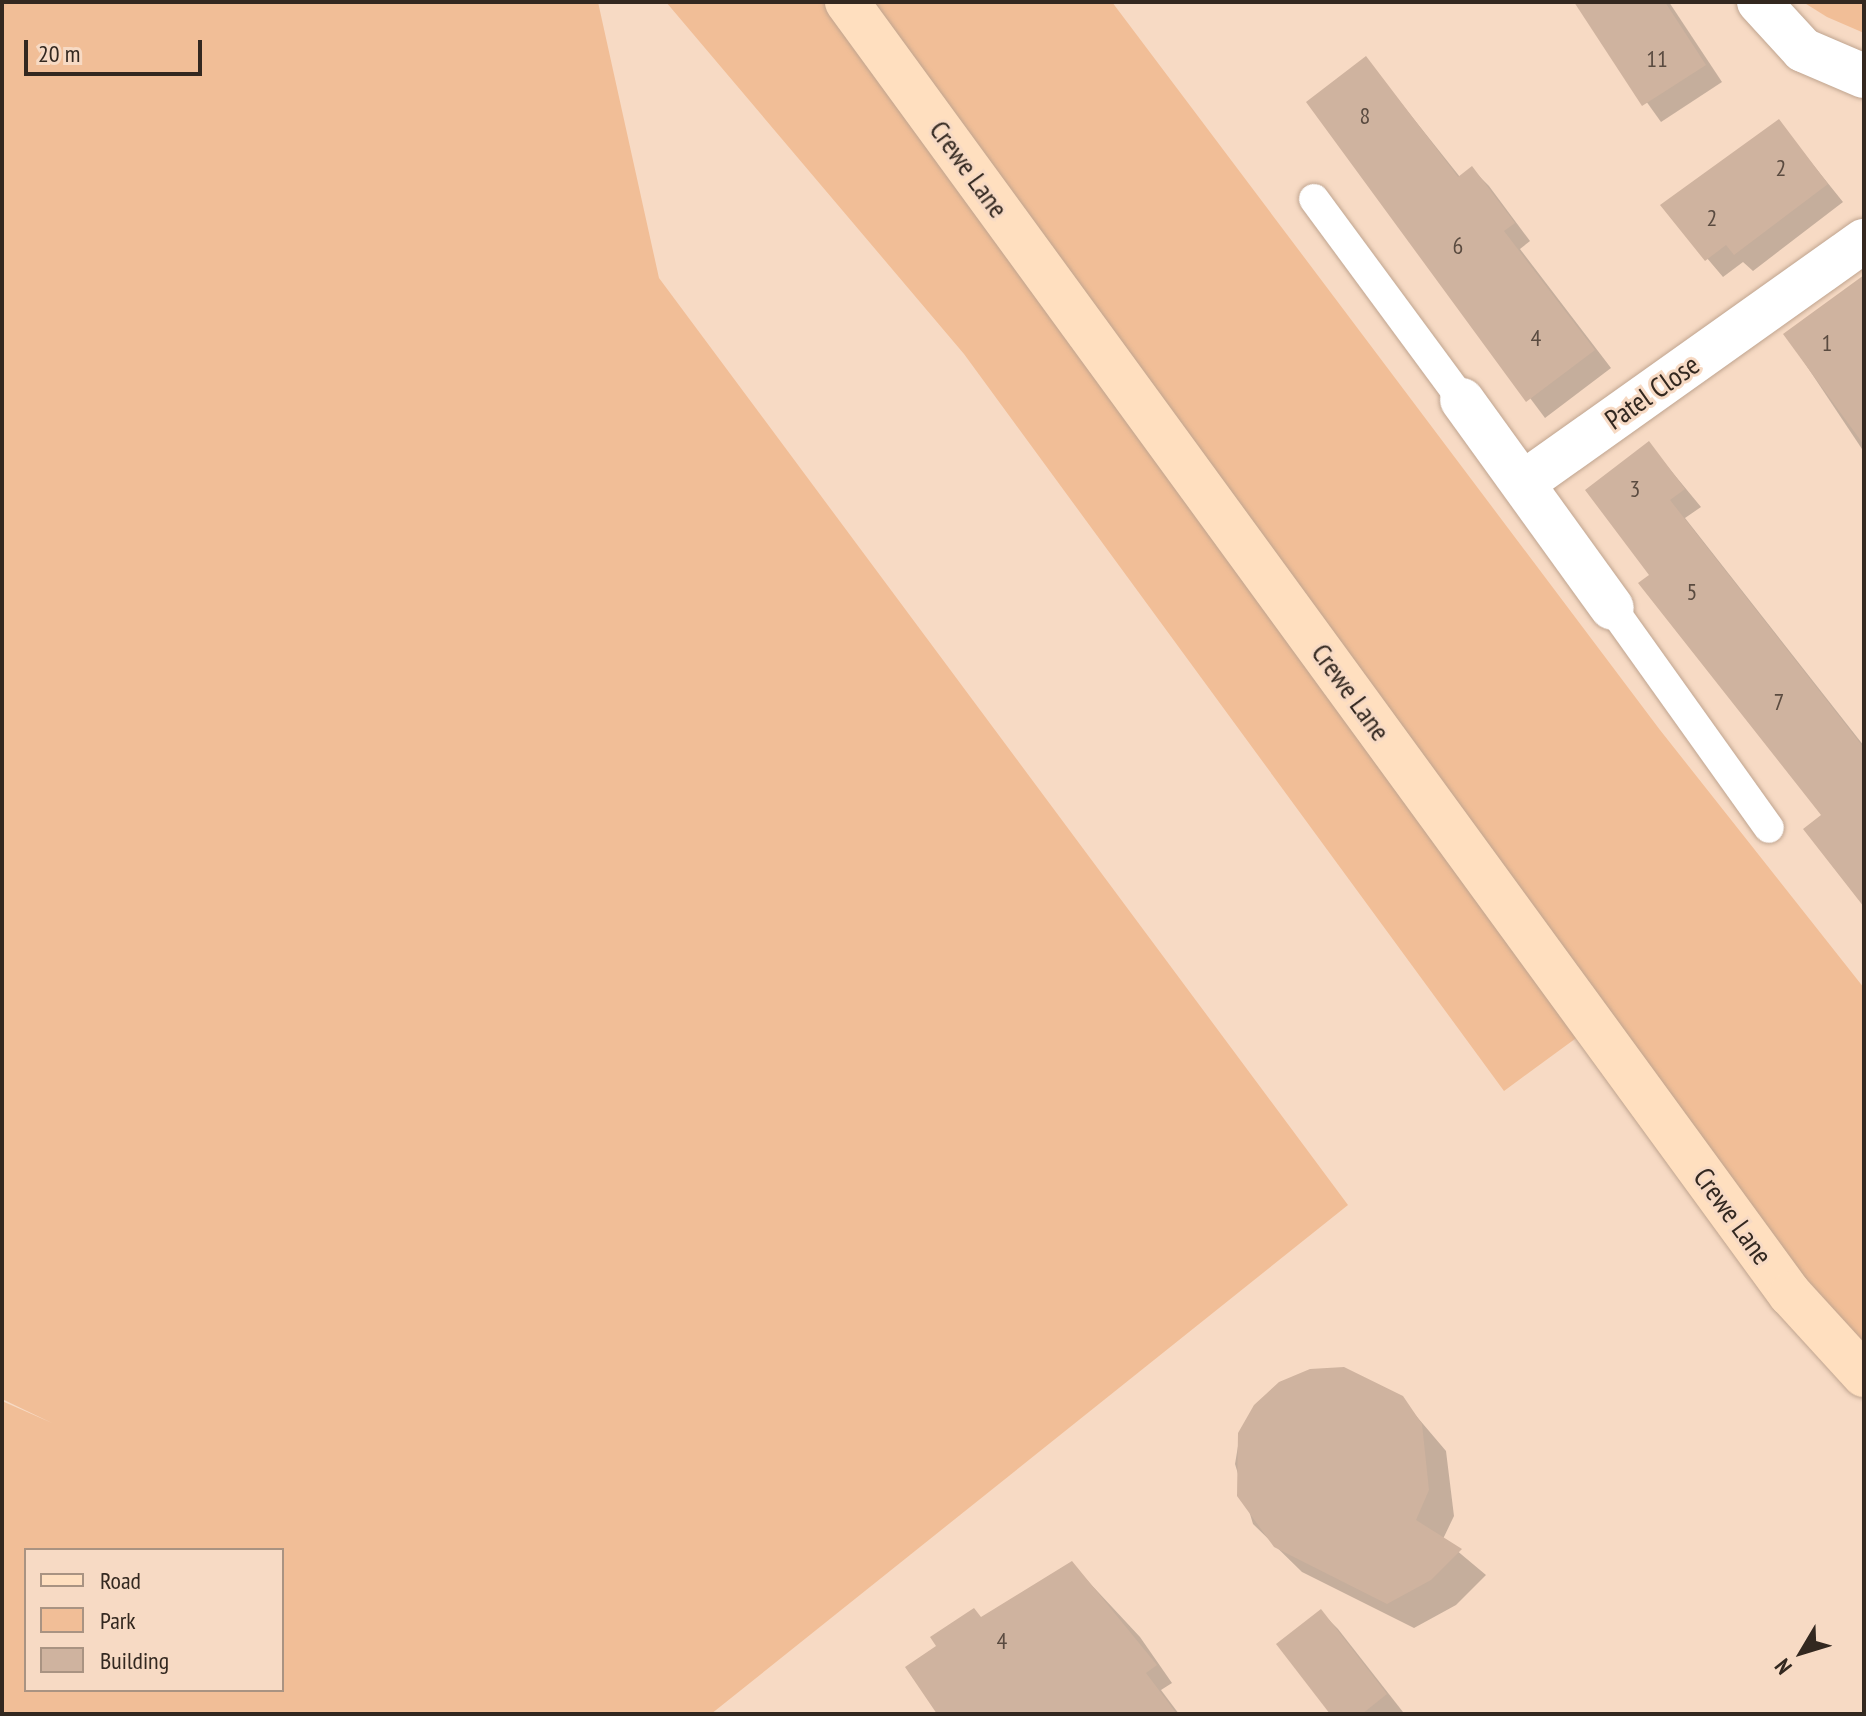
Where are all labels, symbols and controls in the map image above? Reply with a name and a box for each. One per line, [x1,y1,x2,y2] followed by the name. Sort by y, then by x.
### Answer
[28,24,206,74] scale bar
[38,38,80,69] text: 20 m
[1646,45,1668,73] house number: 11
[1360,102,1370,130] house number: 8
[923,114,1015,224] street label: Crewe Lane
[1776,154,1786,182] house number: 2
[1707,204,1717,232] house number: 2
[1453,232,1463,260] house number: 6
[1531,324,1541,352] house number: 4
[1822,329,1832,357] house number: 1
[1599,348,1705,436] street label: Patel Close
[1630,475,1640,503] house number: 3
[1687,578,1697,606] house number: 5
[1305,637,1397,747] street label: Crewe Lane
[1774,688,1784,716] house number: 7
[1687,1161,1779,1271] street label: Crewe Lane
[24,1548,284,1692] legend
[100,1565,141,1596] text: Road
[100,1605,136,1636] text: Park
[1762,1612,1842,1692] north arrow
[997,1627,1007,1655] house number: 4
[100,1645,169,1676] text: Building
[1768,1653,1798,1680] text: N

